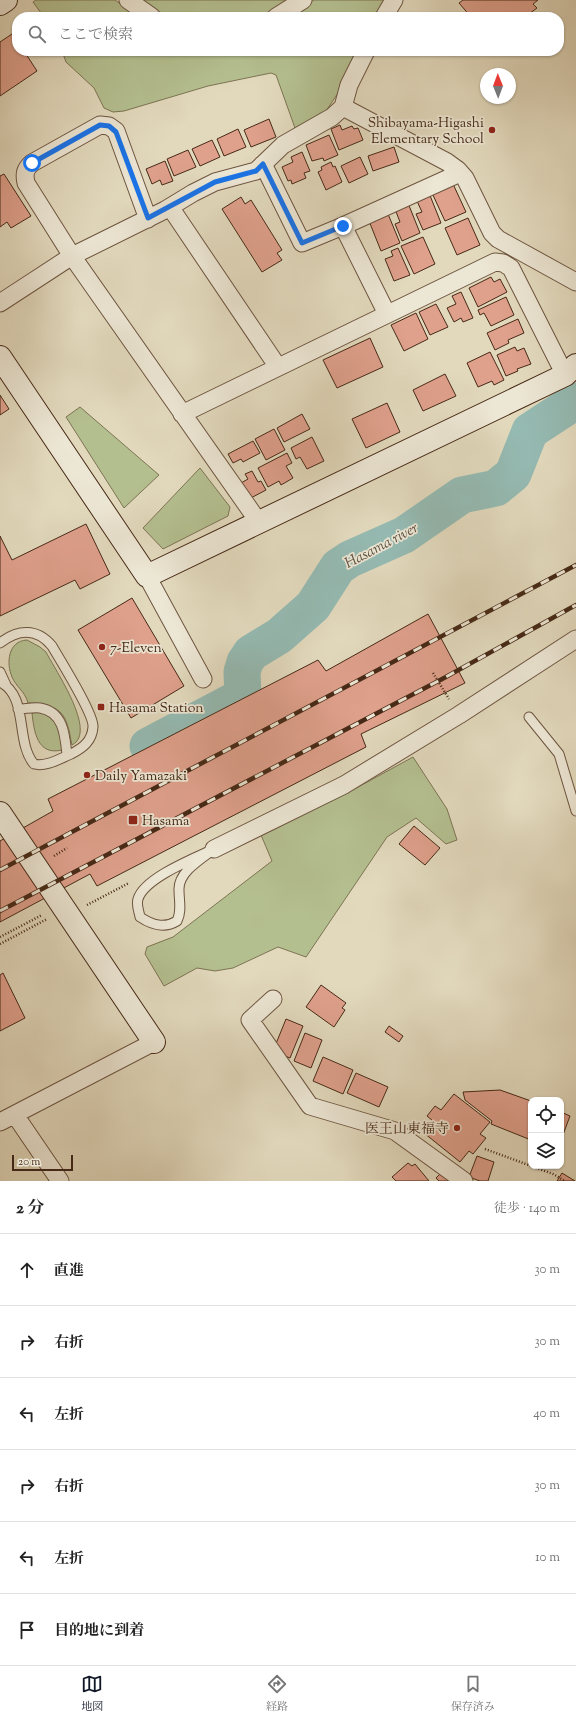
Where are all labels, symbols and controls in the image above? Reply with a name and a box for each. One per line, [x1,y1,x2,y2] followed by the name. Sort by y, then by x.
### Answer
[12,12,564,56] search box
[26,23,48,45] icon: search
[58,25,133,46] text: ここで検索
[480,68,516,104] north arrow
[368,114,484,150] place label: Shibayama-Higashi Elementary School
[487,125,497,135] marker: Shibayama-Higashi Elementary School
[23,154,41,172] route start
[334,217,352,235] route end
[341,518,423,575] water label: Hasama river
[110,639,162,659] place label: 7-Eleven
[97,642,107,652] marker: 7-Eleven
[109,699,204,719] place label: Hasama Station
[96,702,106,712] marker: Hasama Station
[95,767,187,787] place label: Daily Yamazaki
[82,770,92,780] marker: Daily Yamazaki
[142,812,190,832] place label: Hasama
[127,814,139,826] marker: Hasama
[528,1097,564,1169] map controls
[528,1097,564,1133] button: locate
[365,1120,449,1140] place label: 医王山東福寺
[452,1123,462,1133] marker: 医王山東福寺
[528,1133,564,1169] button: layers
[12,1153,73,1172] scale bar
[18,1154,40,1170] text: 20 m
[16,1197,45,1221] text: 2 分
[494,1200,560,1218] text: 徒歩 · 140 m
[16,1259,38,1281] icon: ahead
[54,1261,84,1282] text: 直進
[534,1261,560,1279] text: 30 m
[16,1331,38,1353] icon: right
[54,1333,84,1354] text: 右折
[534,1333,560,1351] text: 30 m
[16,1403,38,1425] icon: left
[54,1405,84,1426] text: 左折
[533,1405,560,1423] text: 40 m
[16,1475,38,1497] icon: right
[54,1477,84,1498] text: 右折
[534,1477,560,1495] text: 30 m
[16,1547,38,1569] icon: left
[54,1549,84,1570] text: 左折
[535,1549,560,1567] text: 10 m
[16,1619,38,1641] icon: arrive
[54,1621,144,1642] text: 目的地に到着
[81,1673,103,1715] tab: 地図
[266,1673,288,1715] tab: 経路
[451,1673,495,1715] tab: 保存済み

